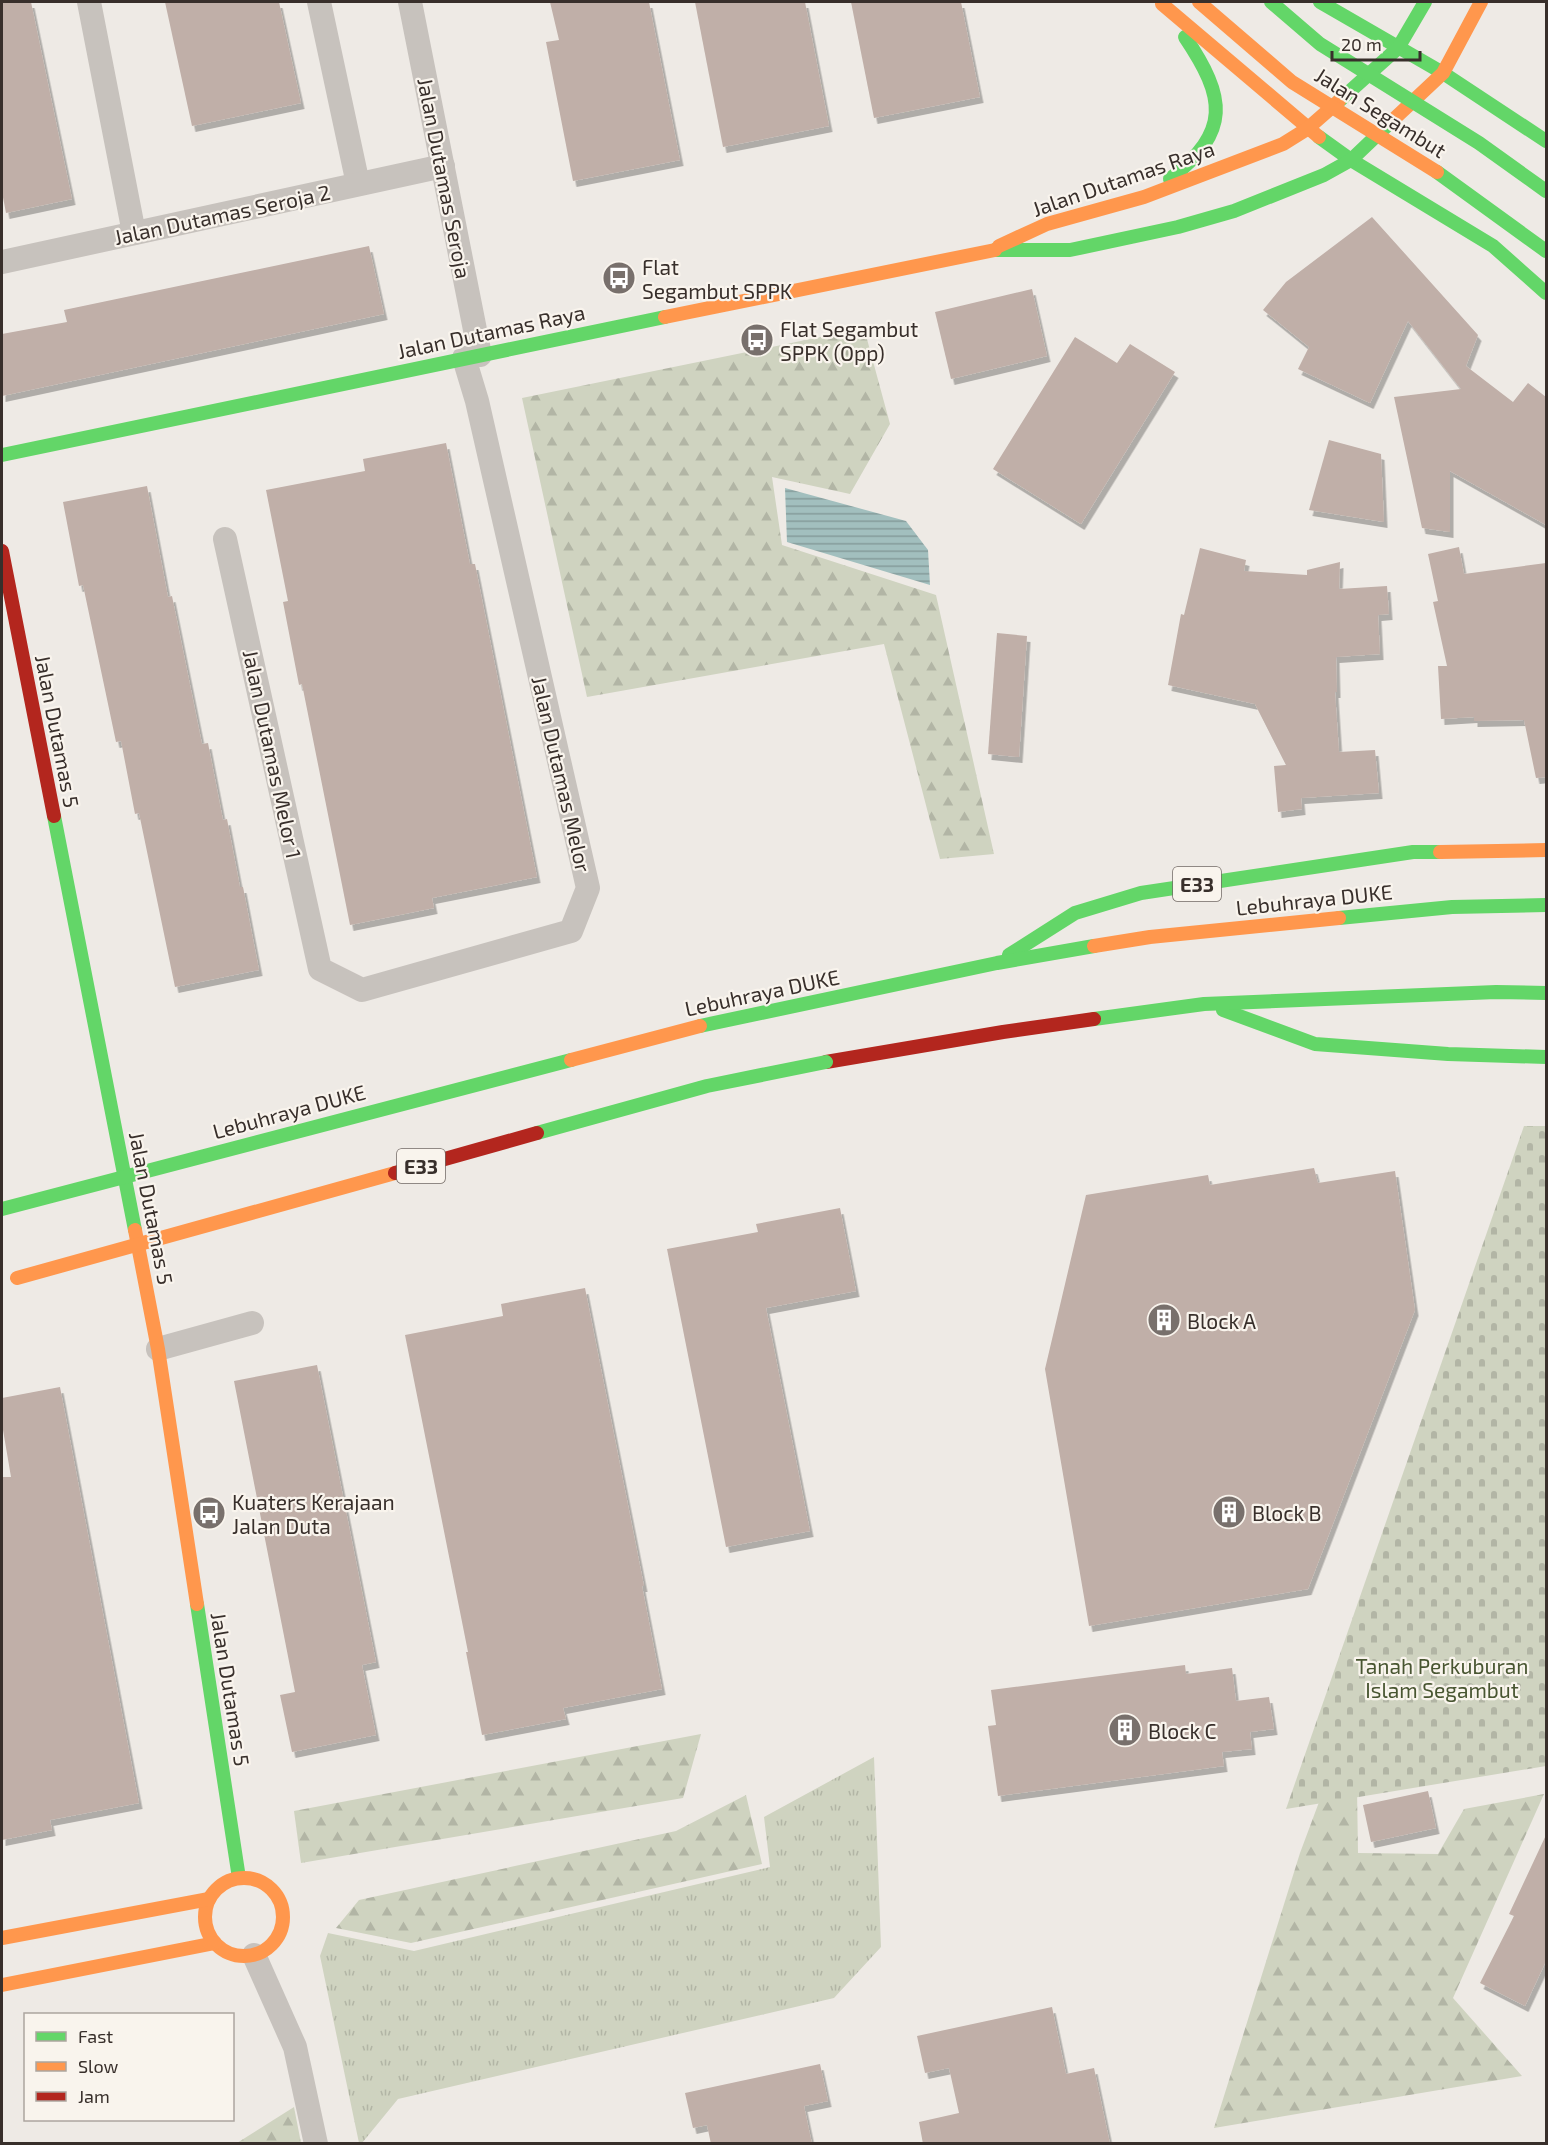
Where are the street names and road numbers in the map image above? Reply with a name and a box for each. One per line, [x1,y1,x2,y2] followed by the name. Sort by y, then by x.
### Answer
[1311,62,1451,162] street label: Jalan Segambut
[412,76,477,281] street label: Jalan Dutamas Seroja
[1029,135,1217,221] street label: Jalan Dutamas Raya
[112,179,333,250] street label: Jalan Dutamas Seroja 2
[395,299,587,363] street label: Jalan Dutamas Raya
[239,647,307,861] street label: Jalan Dutamas Melor 1
[31,652,85,810] street label: Jalan Dutamas 5
[527,674,597,875] street label: Jalan Dutamas Melor
[1173,867,1221,901] road number: E33
[1234,878,1394,920] street label: Lebuhraya DUKE
[682,963,842,1021] street label: Lebuhraya DUKE
[210,1079,368,1143] street label: Lebuhraya DUKE
[125,1129,179,1287] street label: Jalan Dutamas 5
[397,1149,445,1183] road number: E33
[207,1610,255,1768] street label: Jalan Dutamas 5

